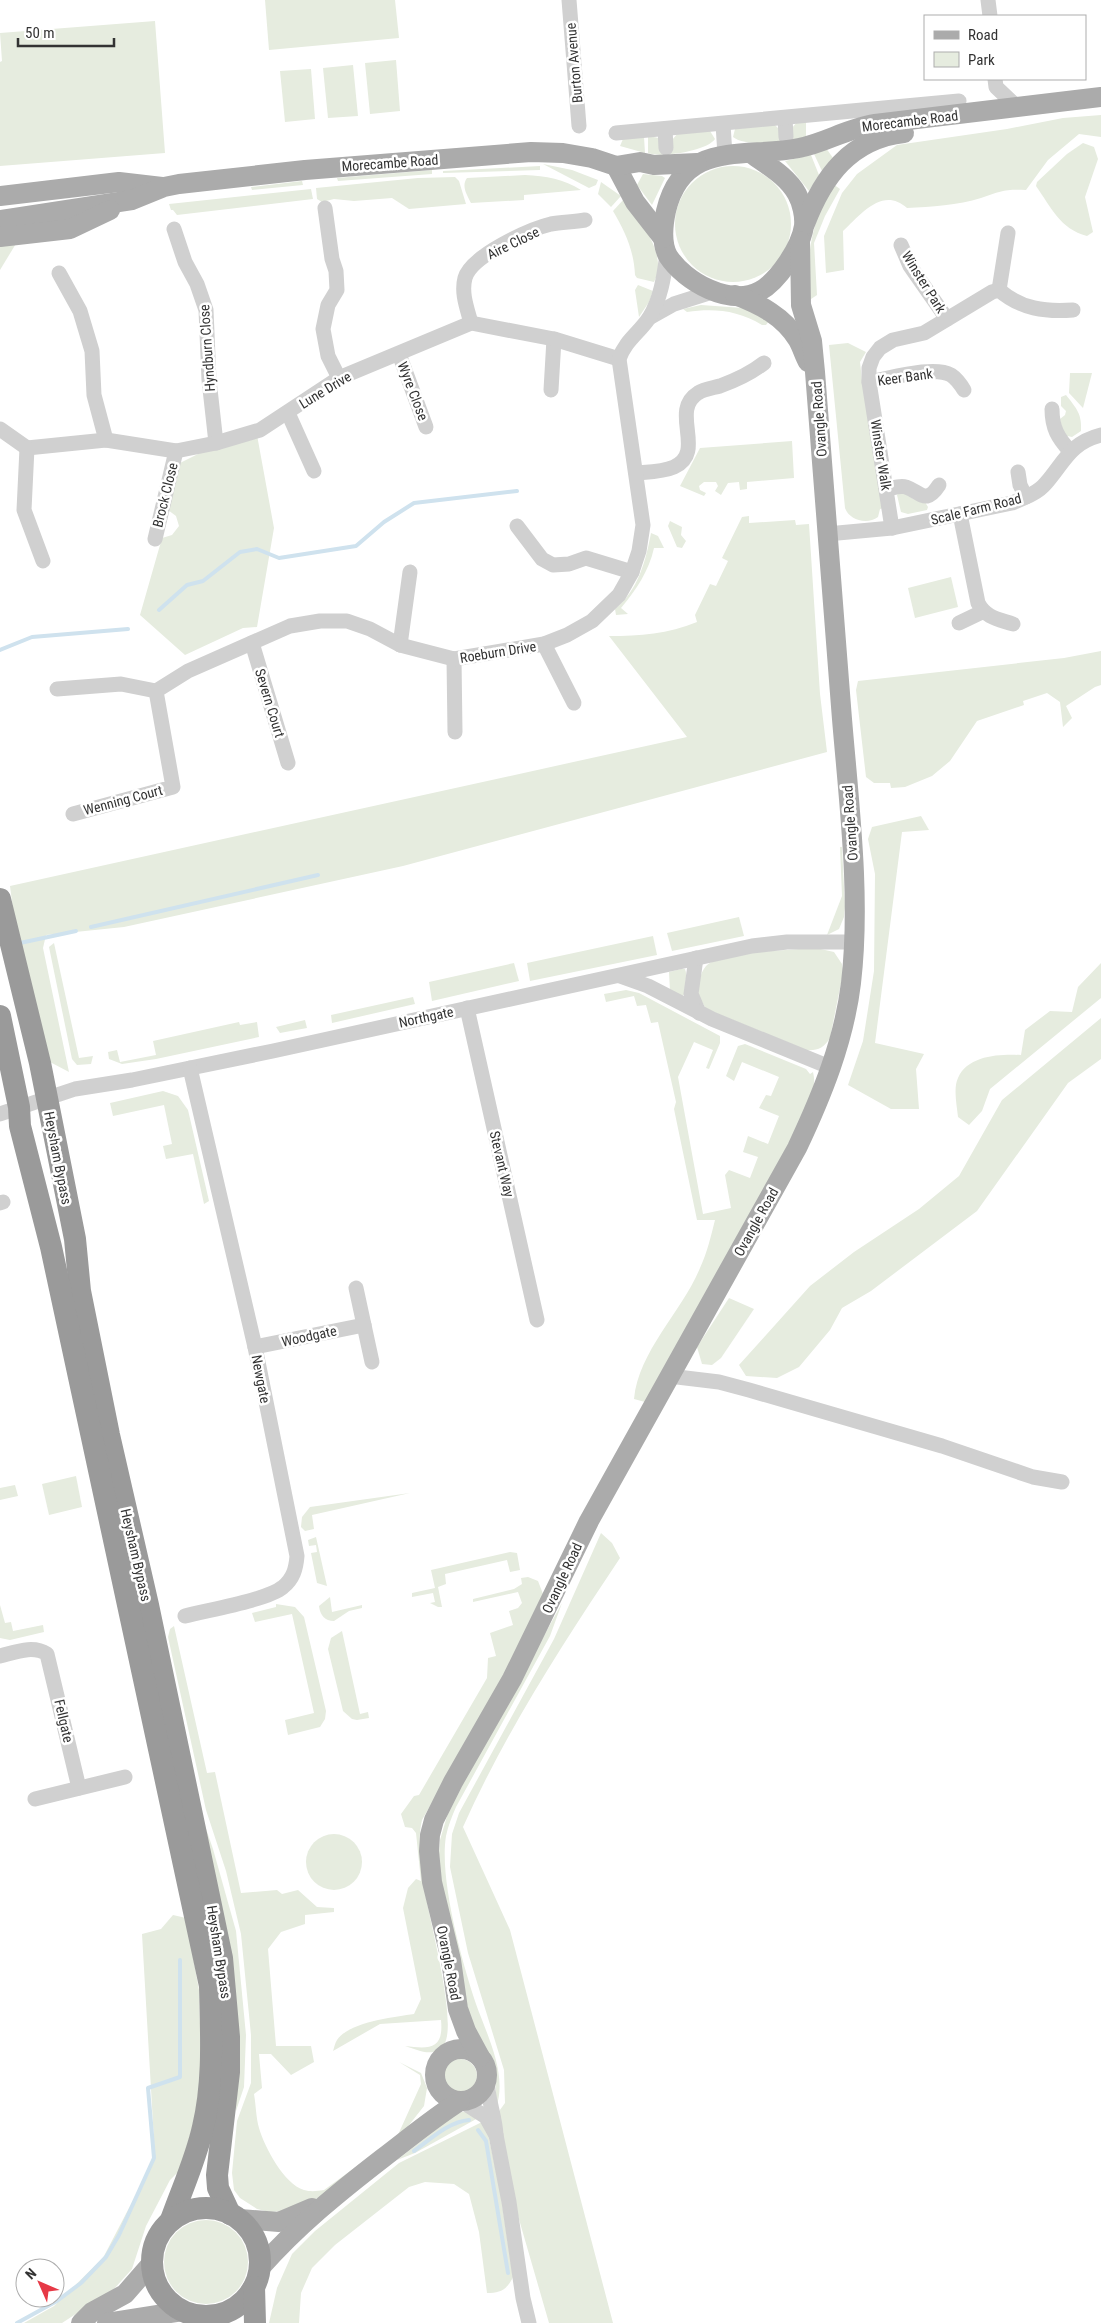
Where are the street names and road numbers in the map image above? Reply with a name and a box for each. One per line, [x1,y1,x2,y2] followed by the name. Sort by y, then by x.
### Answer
[562,22,585,104] street label: Burton Avenue
[861,107,959,135] street label: Morecambe Road
[341,152,439,174] street label: Morecambe Road
[484,223,542,263] street label: Aire Close
[899,248,950,317] street label: Winster Park
[196,303,218,392] street label: Hyndburn Close
[395,359,432,423] street label: Wyre Close
[876,365,934,389] street label: Keer Bank
[296,368,354,412] street label: Lune Drive
[808,381,830,457] street label: Ovangle Road
[867,418,895,492] street label: Winster Walk
[149,461,181,529] street label: Brock Close
[929,490,1023,528] street label: Scale Farm Road
[459,638,538,666] street label: Roeburn Drive
[252,667,288,739] street label: Severn Court
[82,782,164,818] street label: Wenning Court
[839,785,861,861] street label: Ovangle Road
[397,1003,455,1031] street label: Northgate
[41,1110,75,1206] street label: Heysham Bypass
[487,1129,517,1199] street label: Stevant Way
[731,1185,781,1259] street label: Ovangle Road
[280,1322,338,1350] street label: Woodgate
[249,1354,274,1405] street label: Newgate
[118,1507,154,1603] street label: Heysham Bypass
[539,1540,585,1616] street label: Ovangle Road
[51,1698,77,1745] street label: Fellgate
[204,1904,234,2000] street label: Heysham Bypass
[434,1924,464,2002] street label: Ovangle Road

